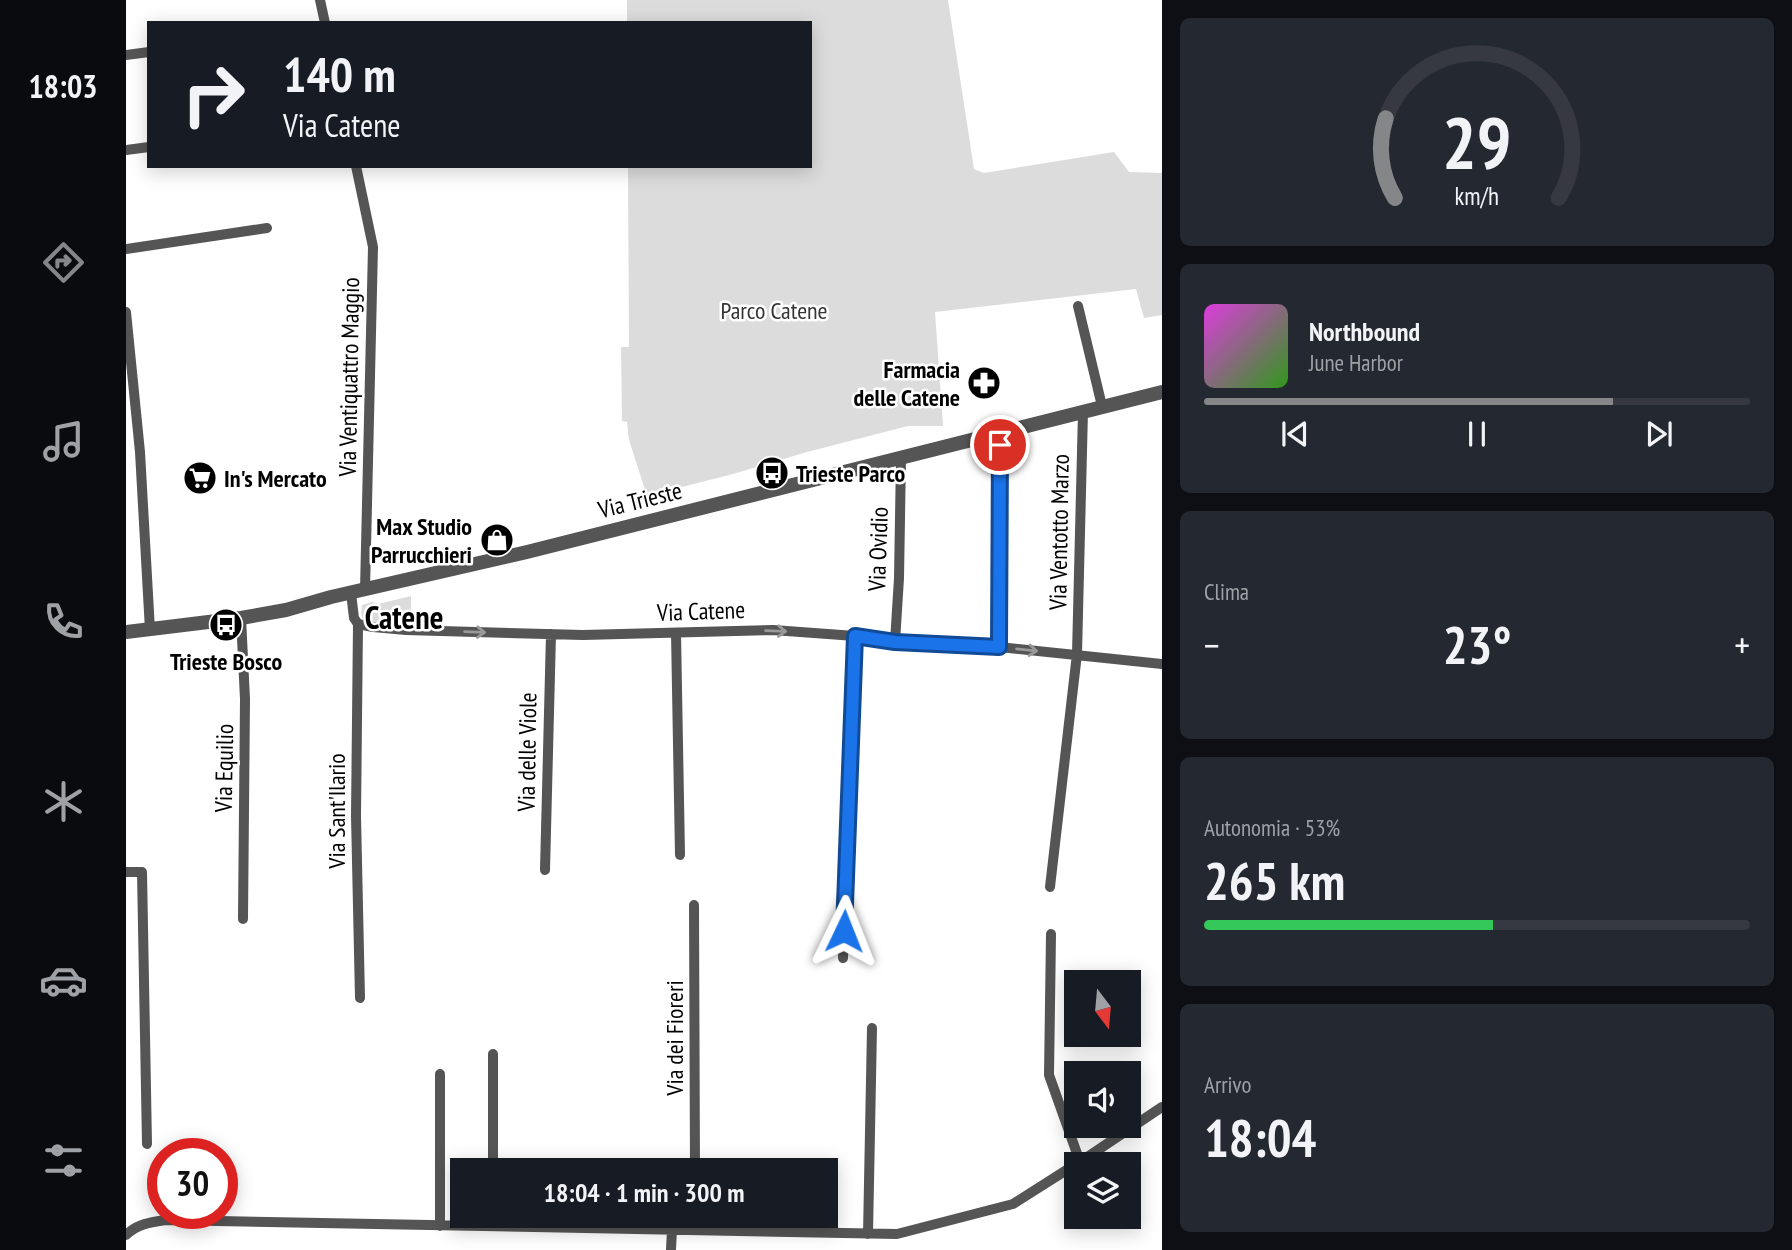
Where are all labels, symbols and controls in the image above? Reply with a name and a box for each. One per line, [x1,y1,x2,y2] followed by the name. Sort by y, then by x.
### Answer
[283,42,396,106] text: 140 m
[168,49,259,140] icon: right
[28,65,98,107] text: 18:03
[1442,95,1512,189] text: 29
[283,104,400,146] text: Via Catene
[1455,180,1499,212] text: km/h
[39,238,88,287] icon: directions
[332,277,366,478] street label: Via Ventiquattro Maggio
[721,295,828,326] park label: Parco Catene
[1309,315,1420,348] text: Northbound
[1309,348,1403,377] text: June Harbor
[853,354,960,413] place label: Farmacia delle Catene
[965,364,1003,402] pharmacy icon: Farmacia delle Catene
[970,415,1030,475] pin
[1276,415,1314,453] icon: previous
[1458,415,1496,453] icon: pause
[1640,415,1678,453] icon: next
[39,417,88,466] icon: music
[981,426,1019,464] icon: arrive
[753,454,791,492] bus stop icon: Trieste Parco
[1042,454,1076,611] street label: Via Ventotto Marzo
[796,458,906,489] place label: Trieste Parco
[181,459,219,497] supermarket icon: In's Mercato
[224,463,327,494] place label: In's Mercato
[594,475,685,526] street label: Via Trieste
[861,506,895,593] street label: Via Ovidio
[371,511,472,570] place label: Max Studio Parrucchieri
[478,521,516,559] shop icon: Max Studio Parrucchieri
[1204,577,1249,606] text: Clima
[655,594,746,628] street label: Via Catene
[365,596,443,638] district label: Catene
[39,597,88,646] icon: phone
[207,606,245,644] bus stop icon: Trieste Bosco
[1443,611,1511,678] text: 23°
[1204,620,1220,669] text: −
[1734,620,1750,669] text: +
[764,624,787,637] one-way arrow
[463,625,486,639] one-way arrow
[1015,643,1038,656] one-way arrow
[170,646,282,677] place label: Trieste Bosco
[510,692,544,813] street label: Via delle Viole
[208,724,240,813] street label: Via Equilio
[321,753,352,870] street label: Via Sant'Ilario
[39,777,88,826] icon: climate
[1204,813,1340,842] text: Autonomia · 53%
[1204,847,1345,914] text: 265 km
[807,894,881,968] position arrow
[39,956,88,1005] icon: car
[1064,970,1141,1046] north arrow
[1064,970,1141,1229] map controls
[659,980,690,1097] street label: Via dei Fioreri
[1064,1061,1141,1138] button: sound
[1204,1070,1251,1099] text: Arrivo
[1204,1104,1316,1171] text: 18:04
[39,1136,88,1185] icon: filters
[147,1138,238,1229] speed limit sign: 30
[1064,1152,1141,1229] button: layers
[544,1176,744,1209] text: 18:04 · 1 min · 300 m

